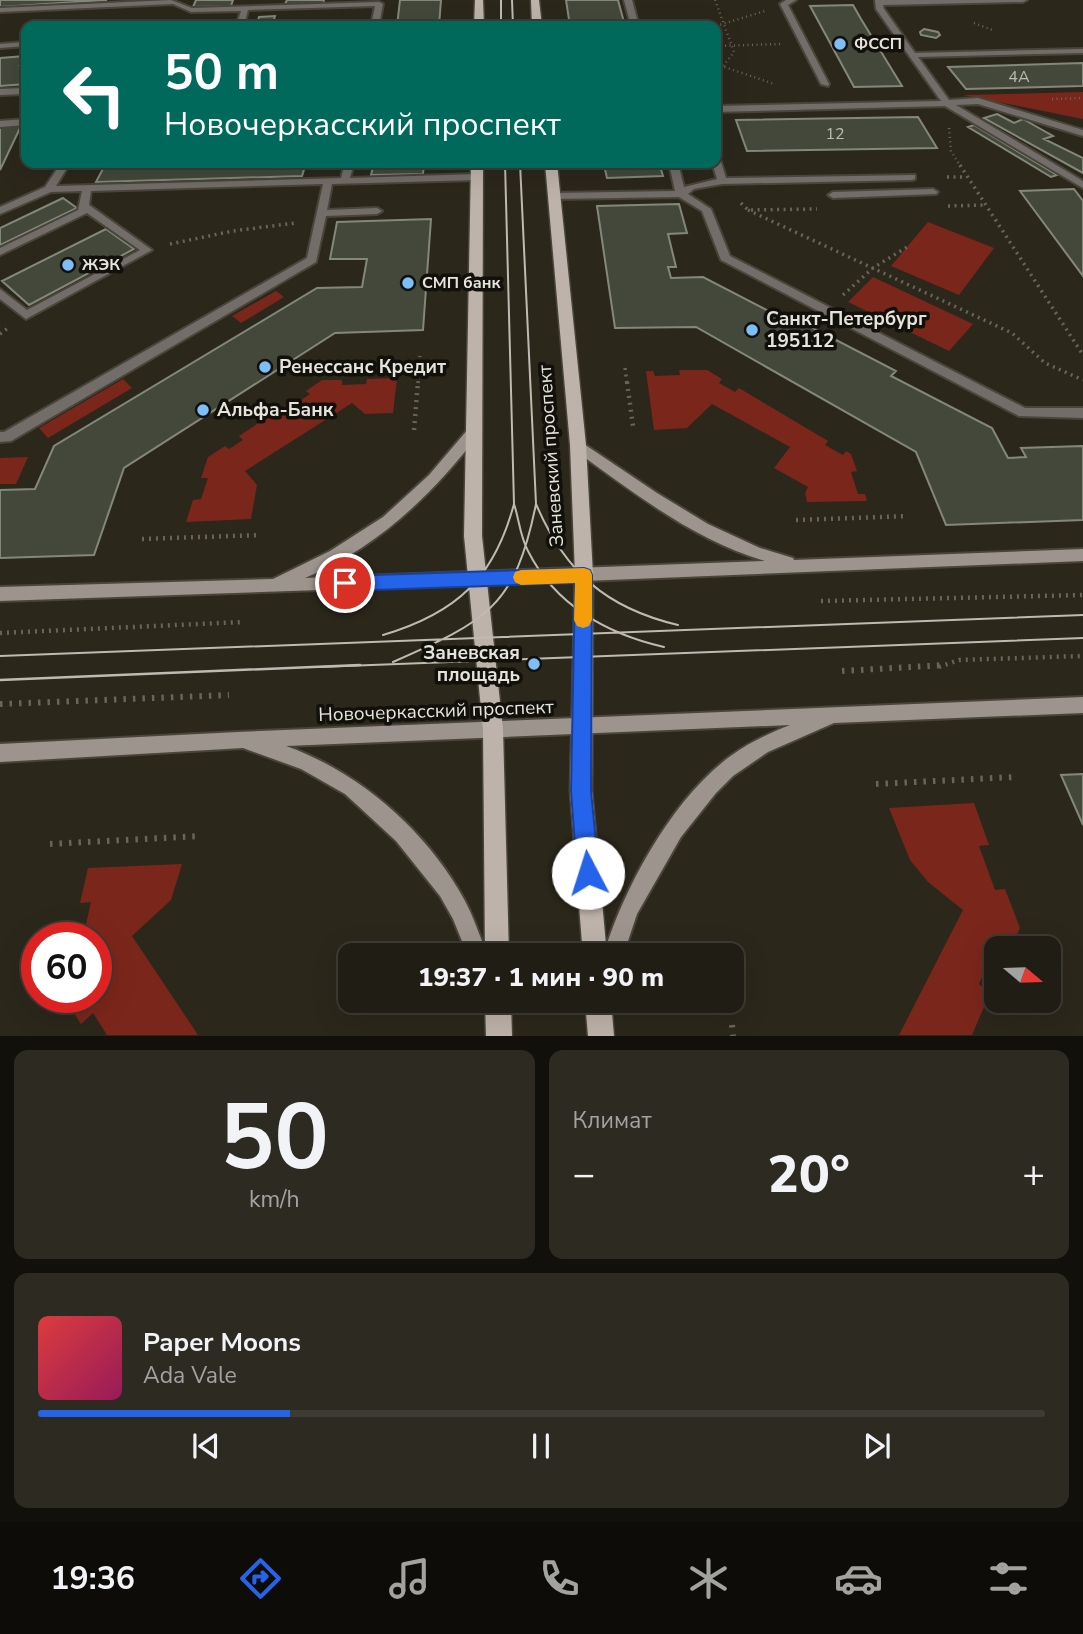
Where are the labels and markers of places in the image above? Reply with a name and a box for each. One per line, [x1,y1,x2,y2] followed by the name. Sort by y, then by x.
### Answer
[854,33,902,55] place label: ФССП
[832,36,848,52] marker: ФССП
[82,254,120,276] place label: ЖЭК
[60,257,76,273] marker: ЖЭК
[422,272,501,294] place label: СМП банк
[400,275,416,291] marker: СМП банк
[766,306,927,354] place label: Санкт-Петербург 195112
[744,322,760,338] marker: Санкт-Петербург 195112
[279,354,446,380] place label: Ренессанс Кредит
[257,359,273,375] marker: Ренессанс Кредит
[217,397,334,423] place label: Альфа-Банк
[195,402,211,418] marker: Альфа-Банк
[315,553,375,613] pin
[423,640,520,688] place label: Заневская площадь
[526,656,542,672] marker: Заневская площадь

